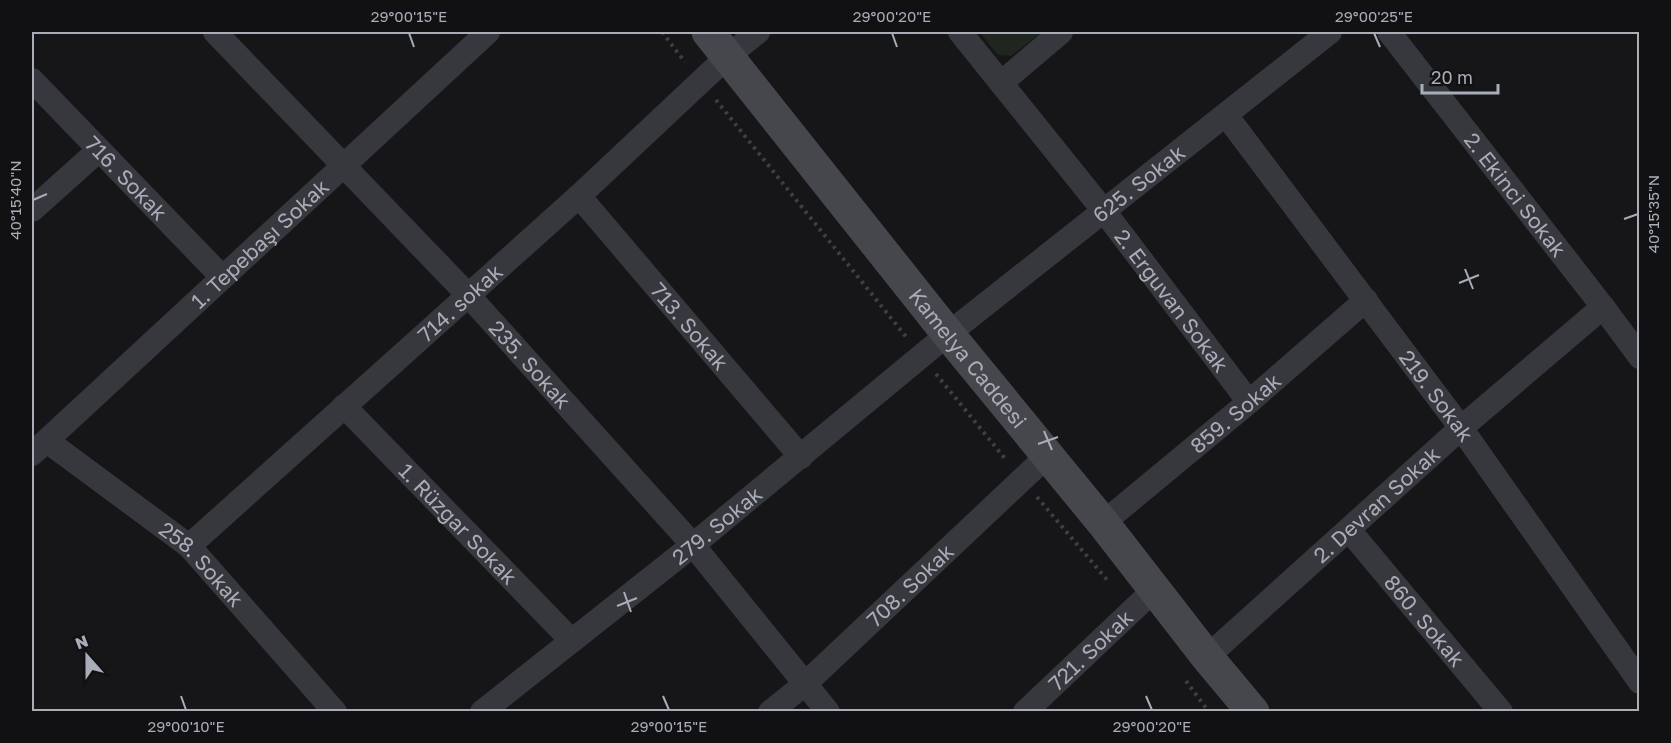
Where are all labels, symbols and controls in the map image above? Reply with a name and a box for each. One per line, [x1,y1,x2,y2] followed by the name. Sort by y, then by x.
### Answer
[371,7,447,25] text: 29°00'15"E
[853,7,931,25] text: 29°00'20"E
[1335,7,1413,25] text: 29°00'25"E
[1422,57,1498,95] scale bar
[1431,66,1473,88] text: 20 m
[1459,127,1572,262] street label: 2. Ekinci Sokak
[80,130,173,226] street label: 716. Sokak
[1087,139,1190,228] street label: 625. Sokak
[6,160,24,240] text: 40°15'40"N
[185,173,334,314] street label: 1. Tepebaşı Sokak
[1644,175,1662,253] text: 40°15'35"N
[1109,224,1235,377] street label: 2. Erguvan Sokak
[412,258,508,348] street label: 714. sokak
[645,277,734,375] street label: 713. Sokak
[904,283,1033,433] street label: Kamelya Caddesi
[484,315,577,414] street label: 235. Sokak
[1394,345,1480,447] street label: 219. Sokak
[1184,367,1286,459] street label: 859. Sokak
[1308,441,1445,568] street label: 2. Devran Sokak
[394,458,523,590] street label: 1. Rüzgar Sokak
[666,480,767,570] street label: 279. Sokak
[154,516,249,612] street label: 258. Sokak
[861,538,959,632] street label: 708. Sokak
[1379,569,1470,672] street label: 860. Sokak
[1043,604,1138,696] street label: 721. Sokak
[57,626,117,686] north arrow
[72,630,91,654] text: N
[147,717,225,735] text: 29°00'10"E
[631,717,707,735] text: 29°00'15"E
[1113,717,1191,735] text: 29°00'20"E

